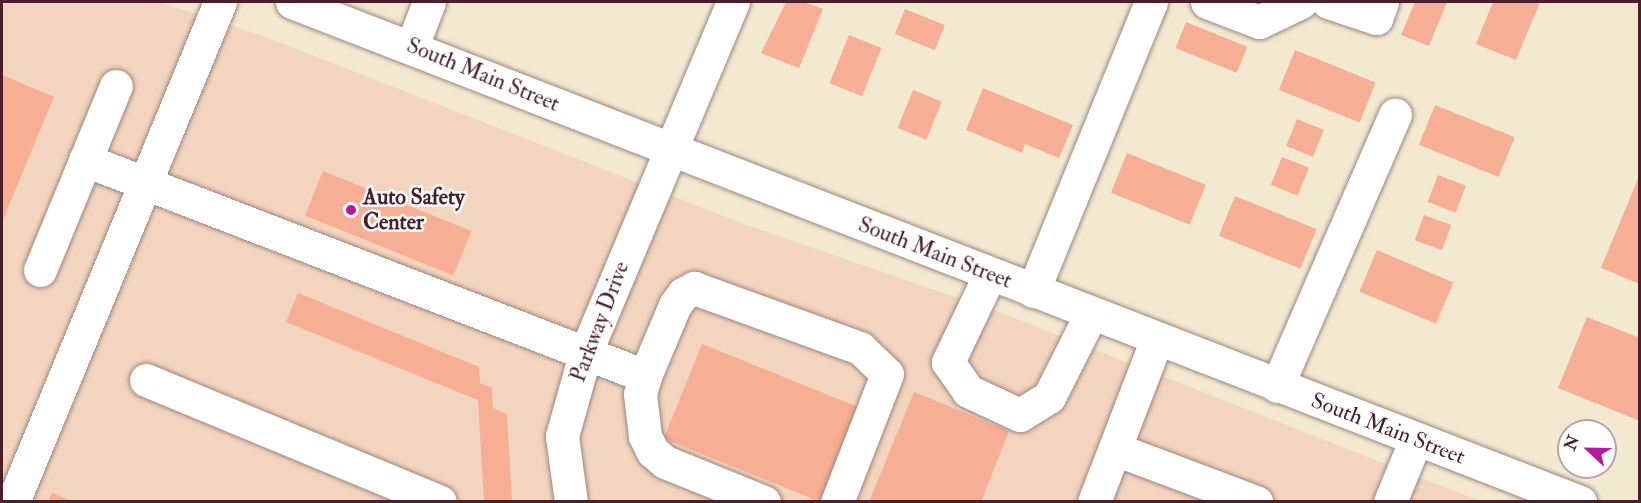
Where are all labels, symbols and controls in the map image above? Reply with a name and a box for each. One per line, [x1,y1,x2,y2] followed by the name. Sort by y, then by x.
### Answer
[403,32,563,118] street label: South Main Street
[363,184,465,236] place label: Auto Safety Center
[344,203,358,217] marker: Auto Safety Center
[854,212,1016,294] street label: South Main Street
[565,258,635,386] street label: Parkway Drive
[1307,388,1469,470] street label: South Main Street
[1557,419,1617,479] north arrow
[1560,433,1584,453] text: N

